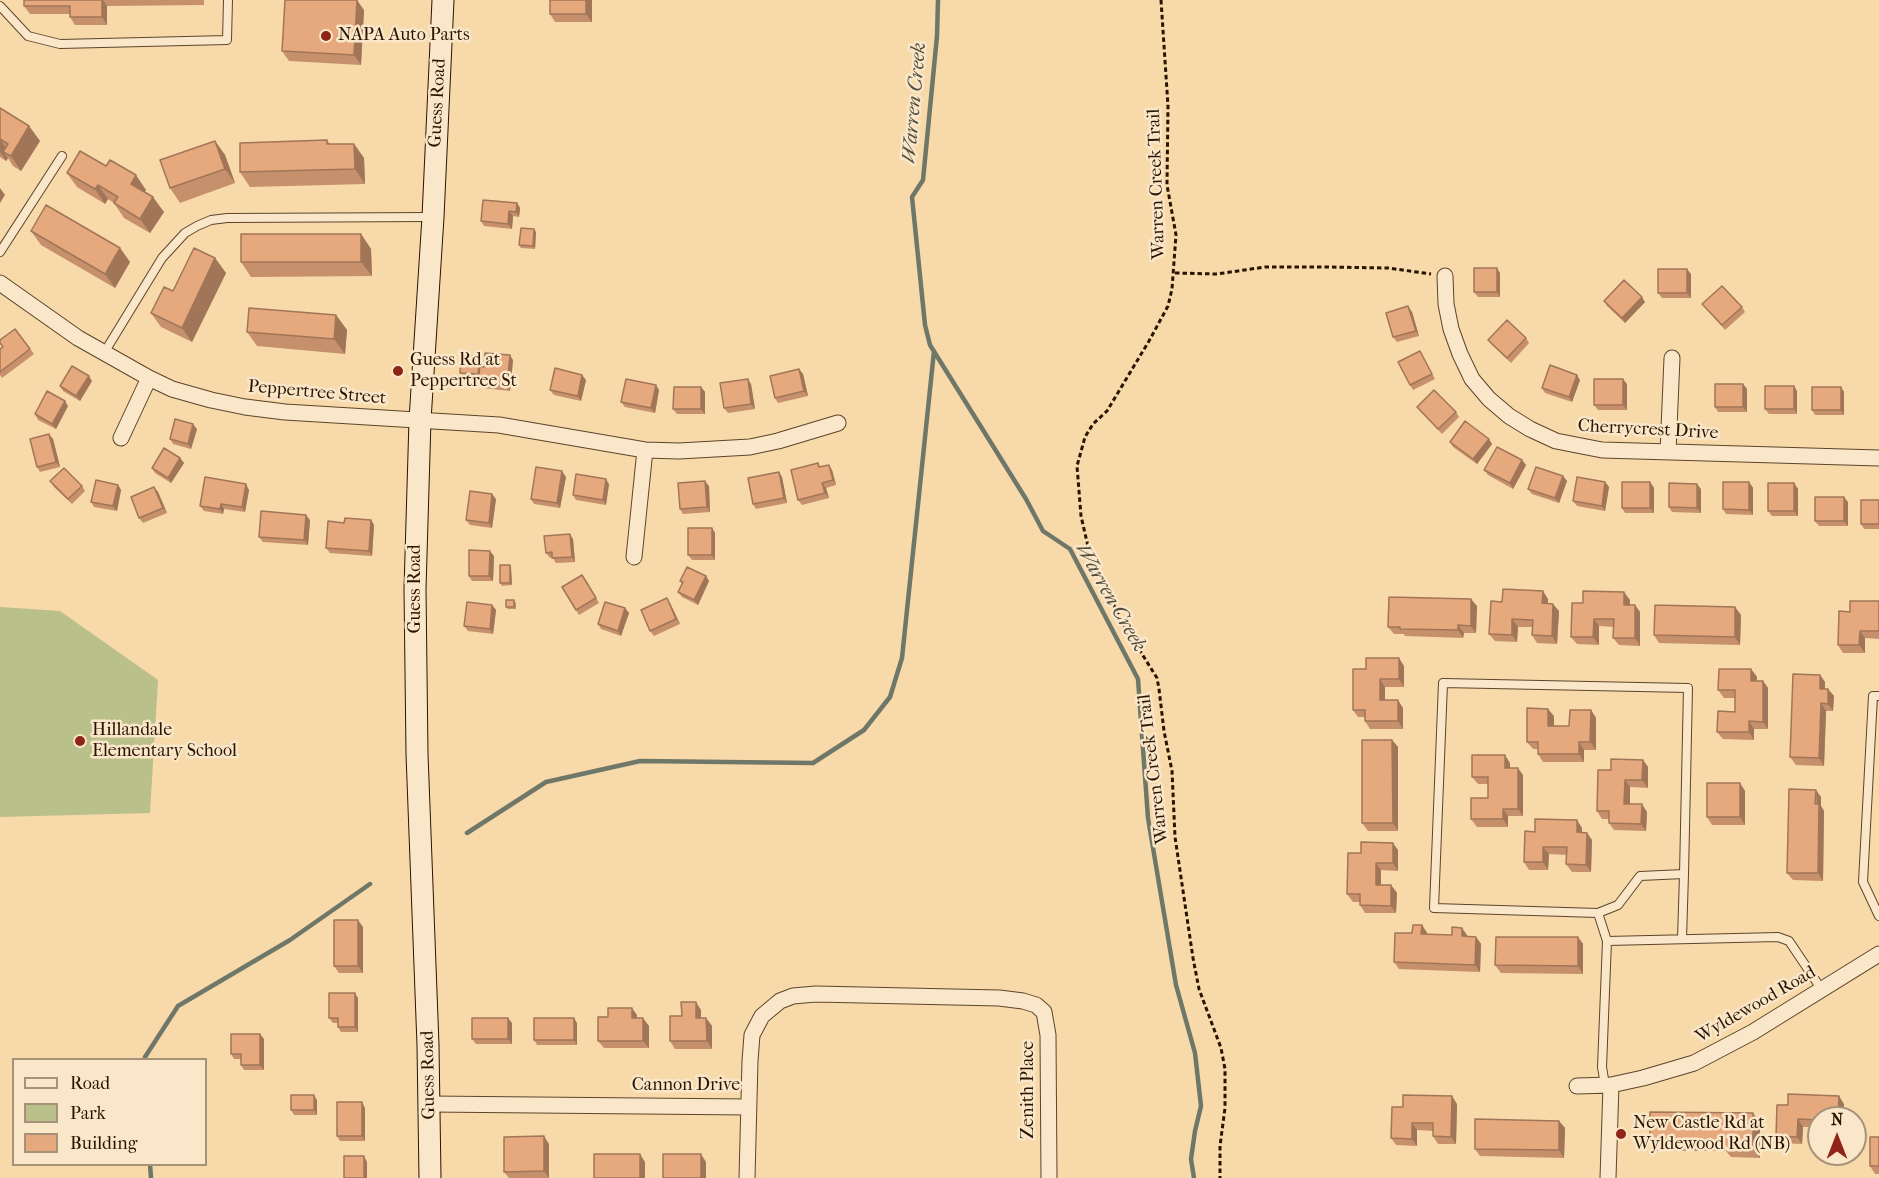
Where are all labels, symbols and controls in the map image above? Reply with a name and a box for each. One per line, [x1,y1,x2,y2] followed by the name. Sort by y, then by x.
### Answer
[338,25,470,47] place label: NAPA Auto Parts
[319,29,333,43] marker: NAPA Auto Parts
[898,42,932,164] water label: Warren Creek
[425,58,451,148] street label: Guess Road
[1144,108,1170,260] street label: Warren Creek Trail
[410,350,517,392] place label: Guess Rd at Peppertree St
[391,364,405,378] marker: Guess Rd at Peppertree St
[247,376,387,410] street label: Peppertree Street
[1577,416,1719,444] street label: Cherrycrest Drive
[1069,540,1151,656] water label: Warren Creek
[405,545,427,633] street label: Guess Road
[1134,693,1174,845] street label: Warren Creek Trail
[92,720,237,762] place label: Hillandale Elementary School
[73,734,87,748] marker: Hillandale Elementary School
[1692,962,1820,1048] street label: Wyldewood Road
[417,1030,441,1120] street label: Guess Road
[1018,1041,1040,1139] street label: Zenith Place
[12,1058,207,1166] legend
[70,1073,110,1094] text: Road
[632,1075,740,1097] street label: Cannon Drive
[70,1103,106,1124] text: Park
[1807,1106,1867,1166] north arrow
[1831,1110,1843,1129] text: N
[1633,1113,1790,1156] place label: New Castle Rd at Wyldewood Rd (NB)
[1614,1127,1628,1141] marker: New Castle Rd at Wyldewood Rd (NB)
[70,1133,137,1154] text: Building

